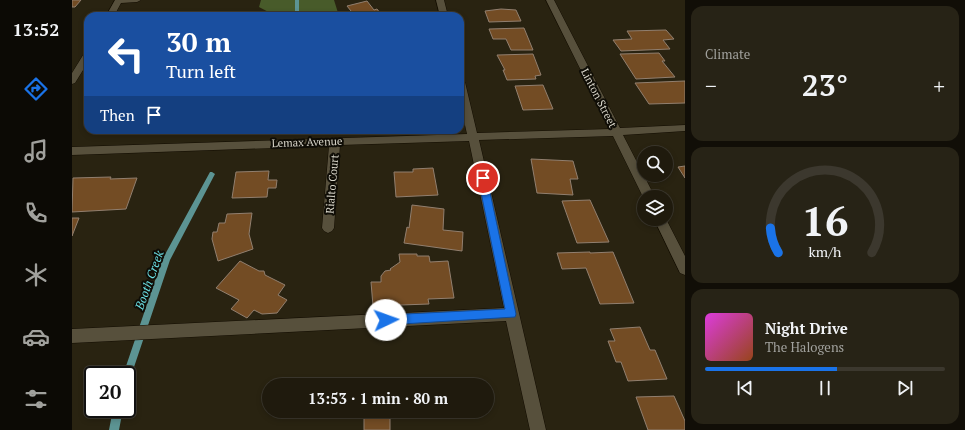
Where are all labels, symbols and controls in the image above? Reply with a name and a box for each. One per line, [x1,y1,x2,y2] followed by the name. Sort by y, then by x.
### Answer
[13,17,59,41] text: 13:52
[166,23,231,60] text: 30 m
[100,28,152,80] icon: left
[705,45,750,63] text: Climate
[166,59,236,83] text: Turn left
[802,65,848,105] text: 23°
[578,66,620,130] street label: Linton Street
[705,71,717,100] text: −
[933,71,945,100] text: +
[22,75,50,103] icon: directions
[143,104,165,126] icon: arrive
[100,105,135,125] text: Then
[271,134,343,150] street label: Lemax Avenue
[22,137,50,165] icon: music
[637,146,673,226] map controls
[637,146,673,182] button: search
[322,154,342,214] street label: Rialto Court
[466,161,500,195] pin
[472,167,494,189] icon: arrive
[637,190,673,226] button: layers
[801,193,849,248] text: 16
[22,199,50,227] icon: phone
[809,242,842,261] text: km/h
[131,248,167,313] water label: Booth Creek
[22,261,50,289] icon: climate
[365,299,407,341] position arrow
[765,318,848,338] text: Night Drive
[22,323,50,351] icon: car
[765,338,844,356] text: The Halogens
[84,366,136,418] speed limit sign: 20
[734,377,756,399] icon: previous
[814,377,836,399] icon: pause
[894,377,916,399] icon: next
[22,385,50,413] icon: filters
[308,388,448,408] text: 13:53 · 1 min · 80 m

